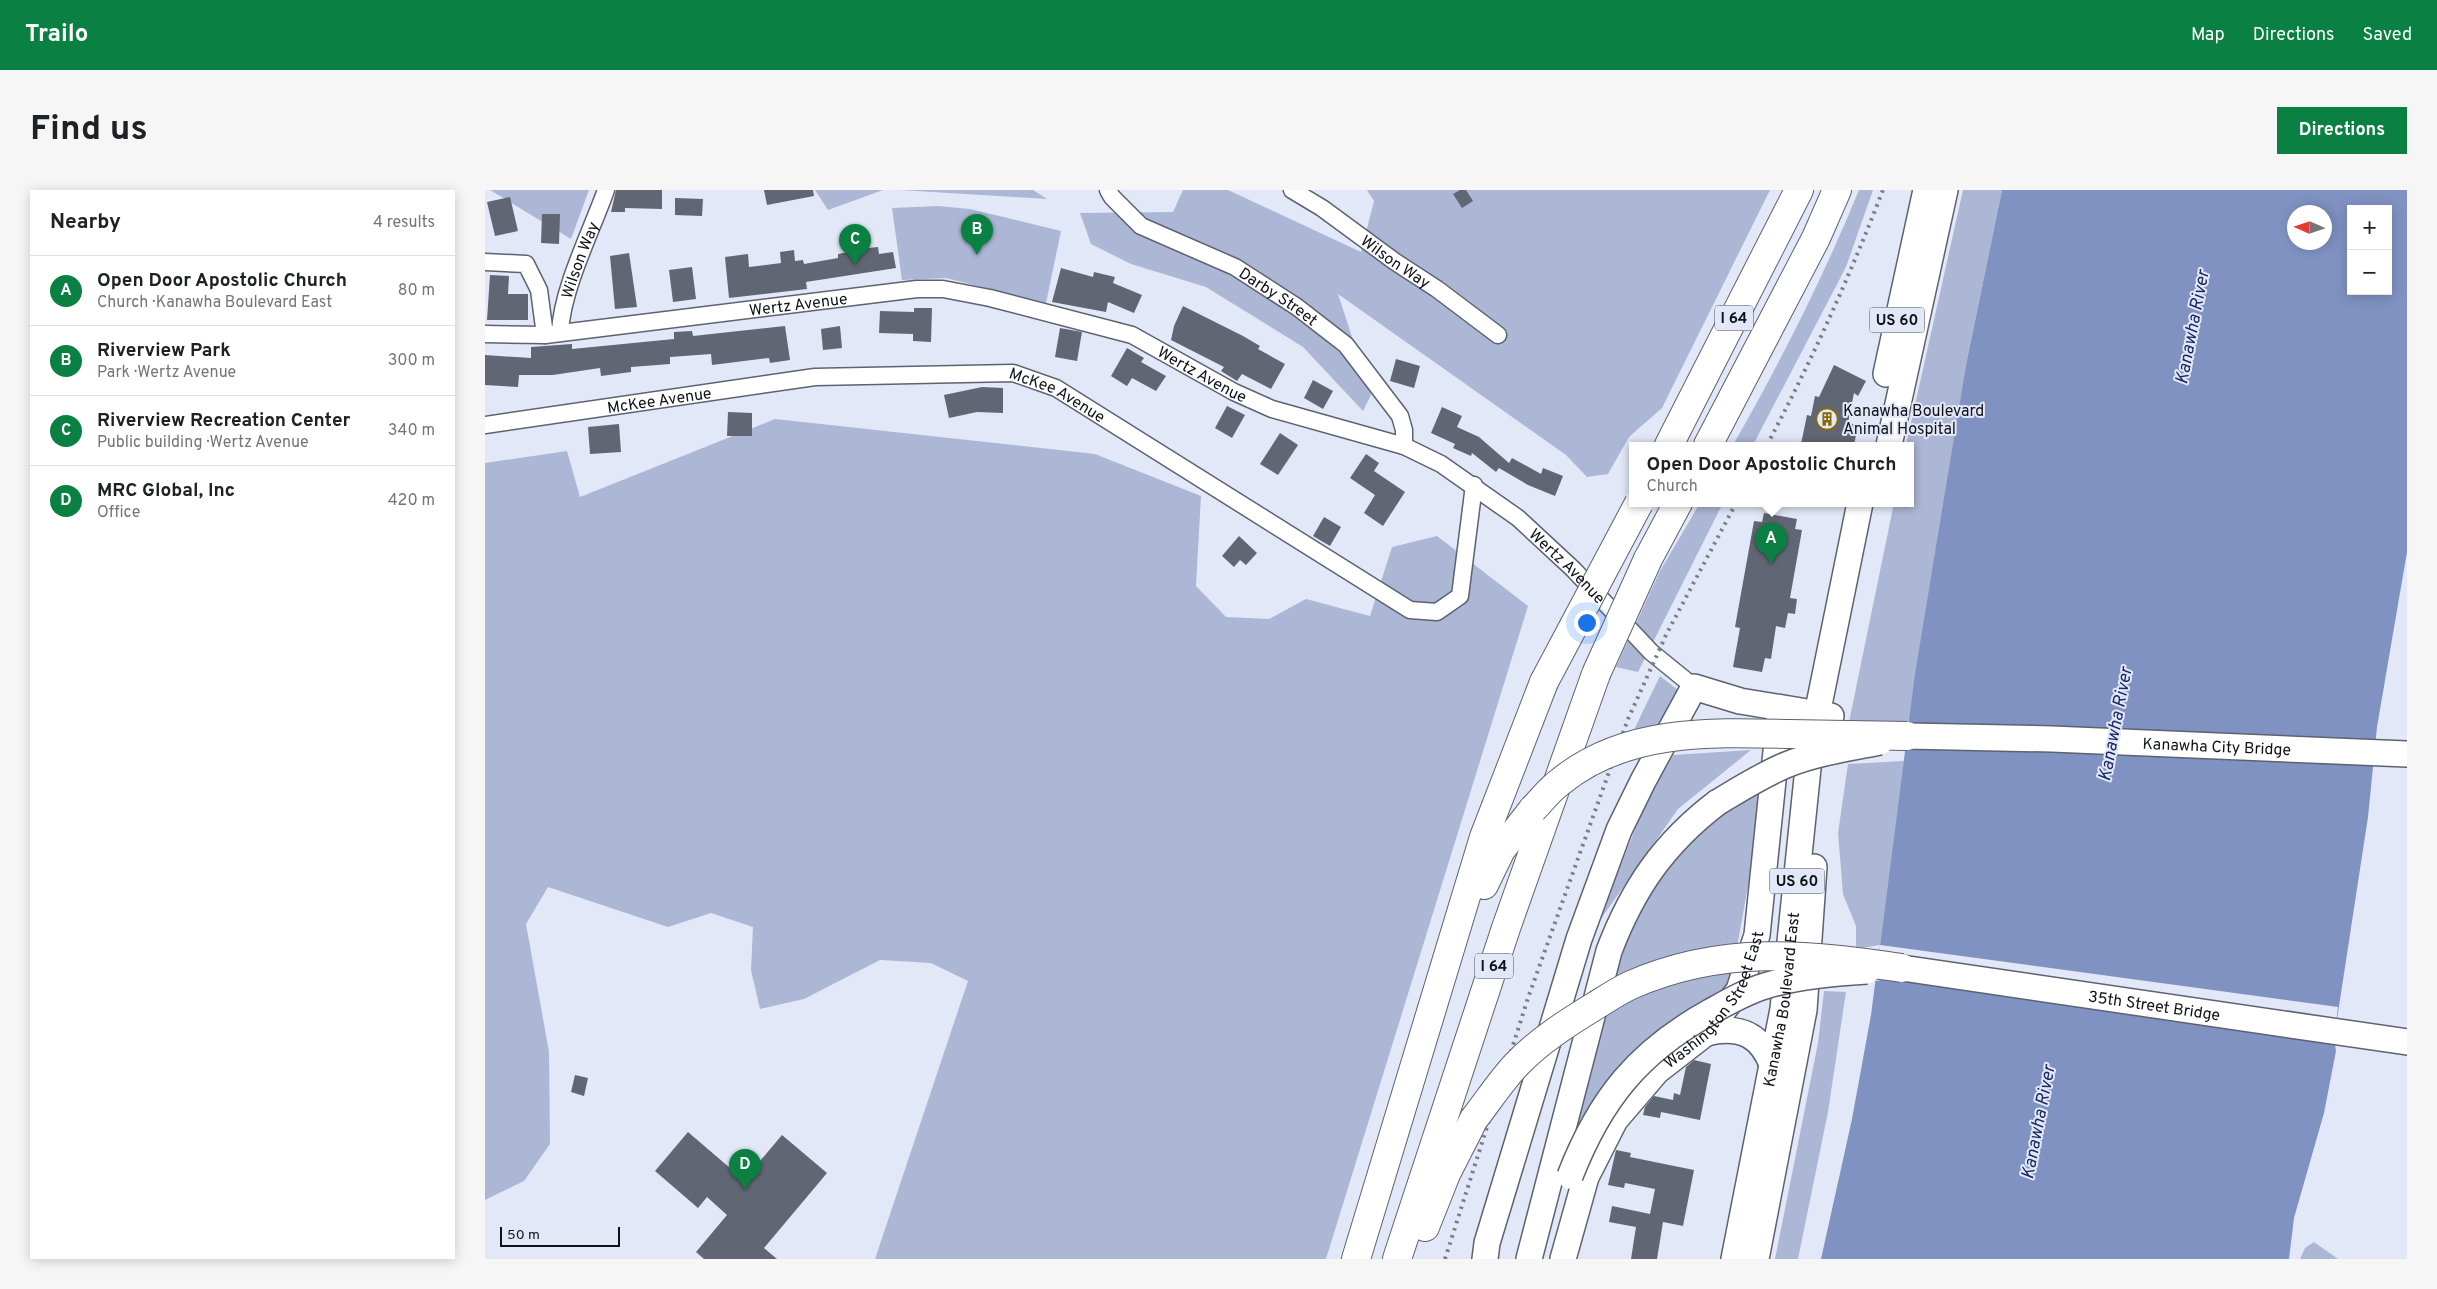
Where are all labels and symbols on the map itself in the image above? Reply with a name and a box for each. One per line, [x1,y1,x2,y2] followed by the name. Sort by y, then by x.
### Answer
[2287,205,2332,250] north arrow
[961,214,993,255] pin: B
[558,219,605,301] street label: Wilson Way
[839,224,871,265] pin: C
[1356,232,1433,294] street label: Wilson Way
[1234,264,1321,331] street label: Darby Street
[2171,266,2216,386] water label: Kanawha River
[748,290,849,322] street label: Wertz Avenue
[1715,306,1753,330] road number: I 64
[1869,308,1925,332] road number: US 60
[1153,343,1249,408] street label: Wertz Avenue
[1006,364,1108,428] street label: McKee Avenue
[606,384,713,419] street label: McKee Avenue
[1843,402,1984,440] place label: Kanawha Boulevard Animal Hospital
[1815,407,1839,431] building icon: Kanawha Boulevard Animal Hospital
[1755,523,1787,564] pin: A
[1524,525,1608,609] street label: Wertz Avenue
[1574,610,1600,636] your location
[2094,663,2139,783] water label: Kanawha River
[2142,735,2291,761] street label: Kanawha City Bridge
[1769,868,1825,894] road number: US 60
[1760,911,1805,1089] street label: Kanawha Boulevard East
[1661,930,1769,1074] street label: Washington Street East
[1475,954,1513,978] road number: I 64
[2087,987,2221,1027] street label: 35th Street Bridge
[2017,1061,2062,1181] water label: Kanawha River
[729,1149,761,1190] pin: D
[500,1224,620,1247] scale bar

